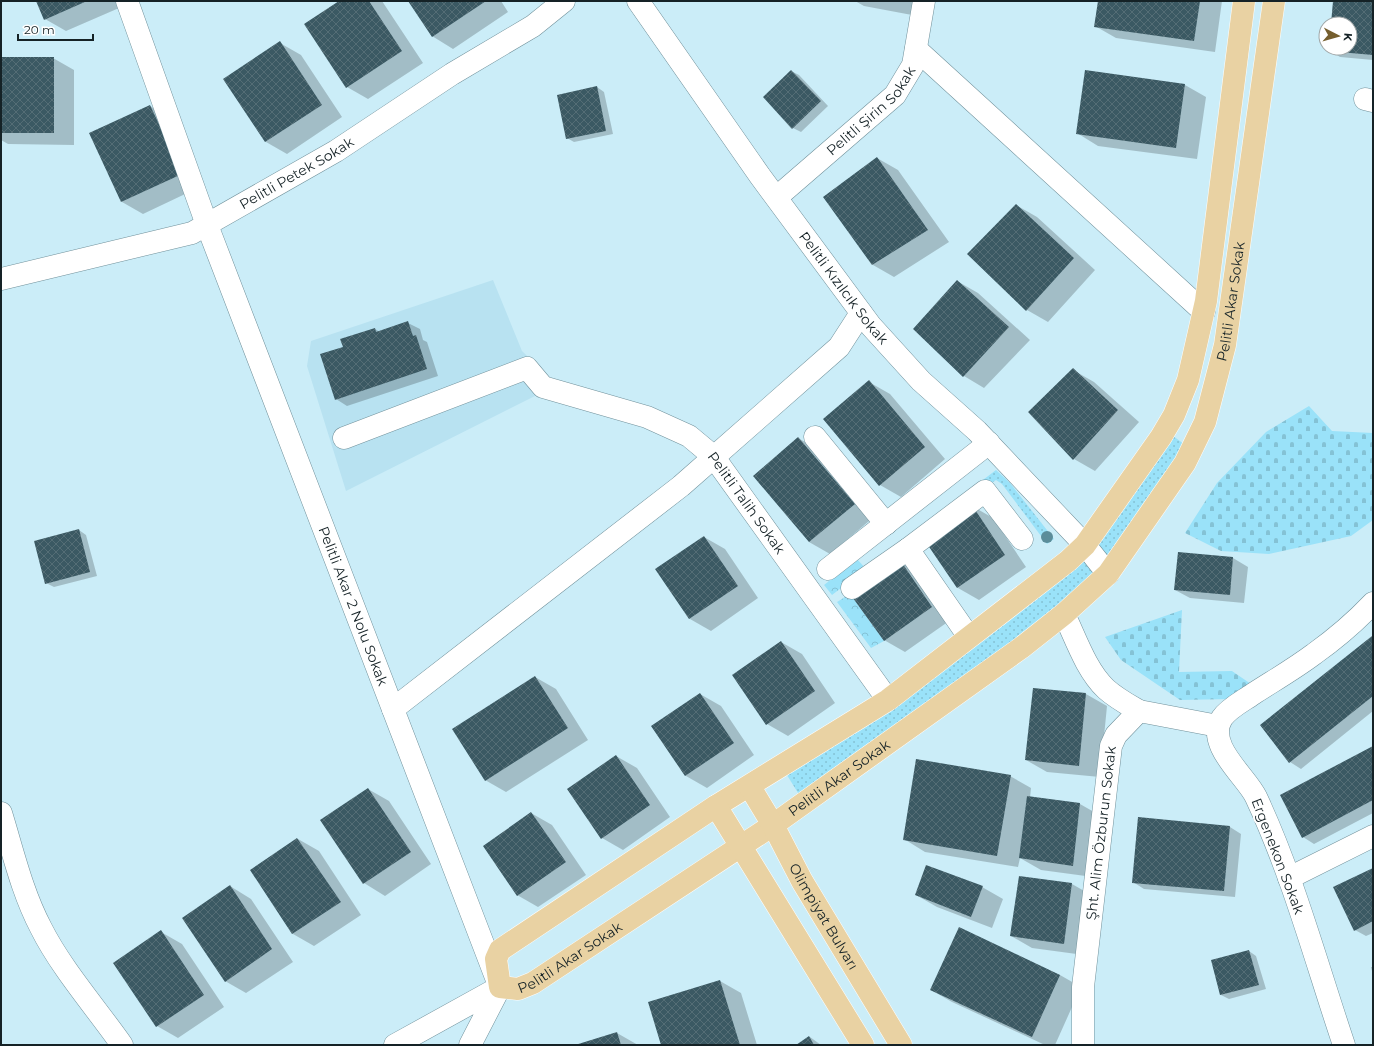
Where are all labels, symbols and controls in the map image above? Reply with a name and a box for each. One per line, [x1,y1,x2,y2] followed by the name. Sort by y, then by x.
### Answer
[18,16,93,42] scale bar
[1318,16,1358,56] north arrow
[24,22,55,37] text: 20 m
[1340,32,1355,43] text: K
[823,62,919,159] street label: Pelitli Şirin Sokak
[236,132,358,213] street label: Pelitli Petek Sokak
[795,228,893,348] street label: Pelitli Kızılcık Sokak
[1212,240,1249,363] street label: Pelitli Akar Sokak
[704,448,790,558] street label: Pelitli Talih Sokak
[315,524,392,689] street label: Pelitli Akar 2 Nolu Sokak
[785,735,894,820] street label: Pelitli Akar Sokak
[1082,744,1120,921] street label: Şht. Alim Özburun Sokak
[1248,795,1309,917] street label: Ergenekon Sokak
[785,860,862,973] street label: Olimpiyat Bulvarı
[515,917,626,997] street label: Pelitli Akar Sokak

